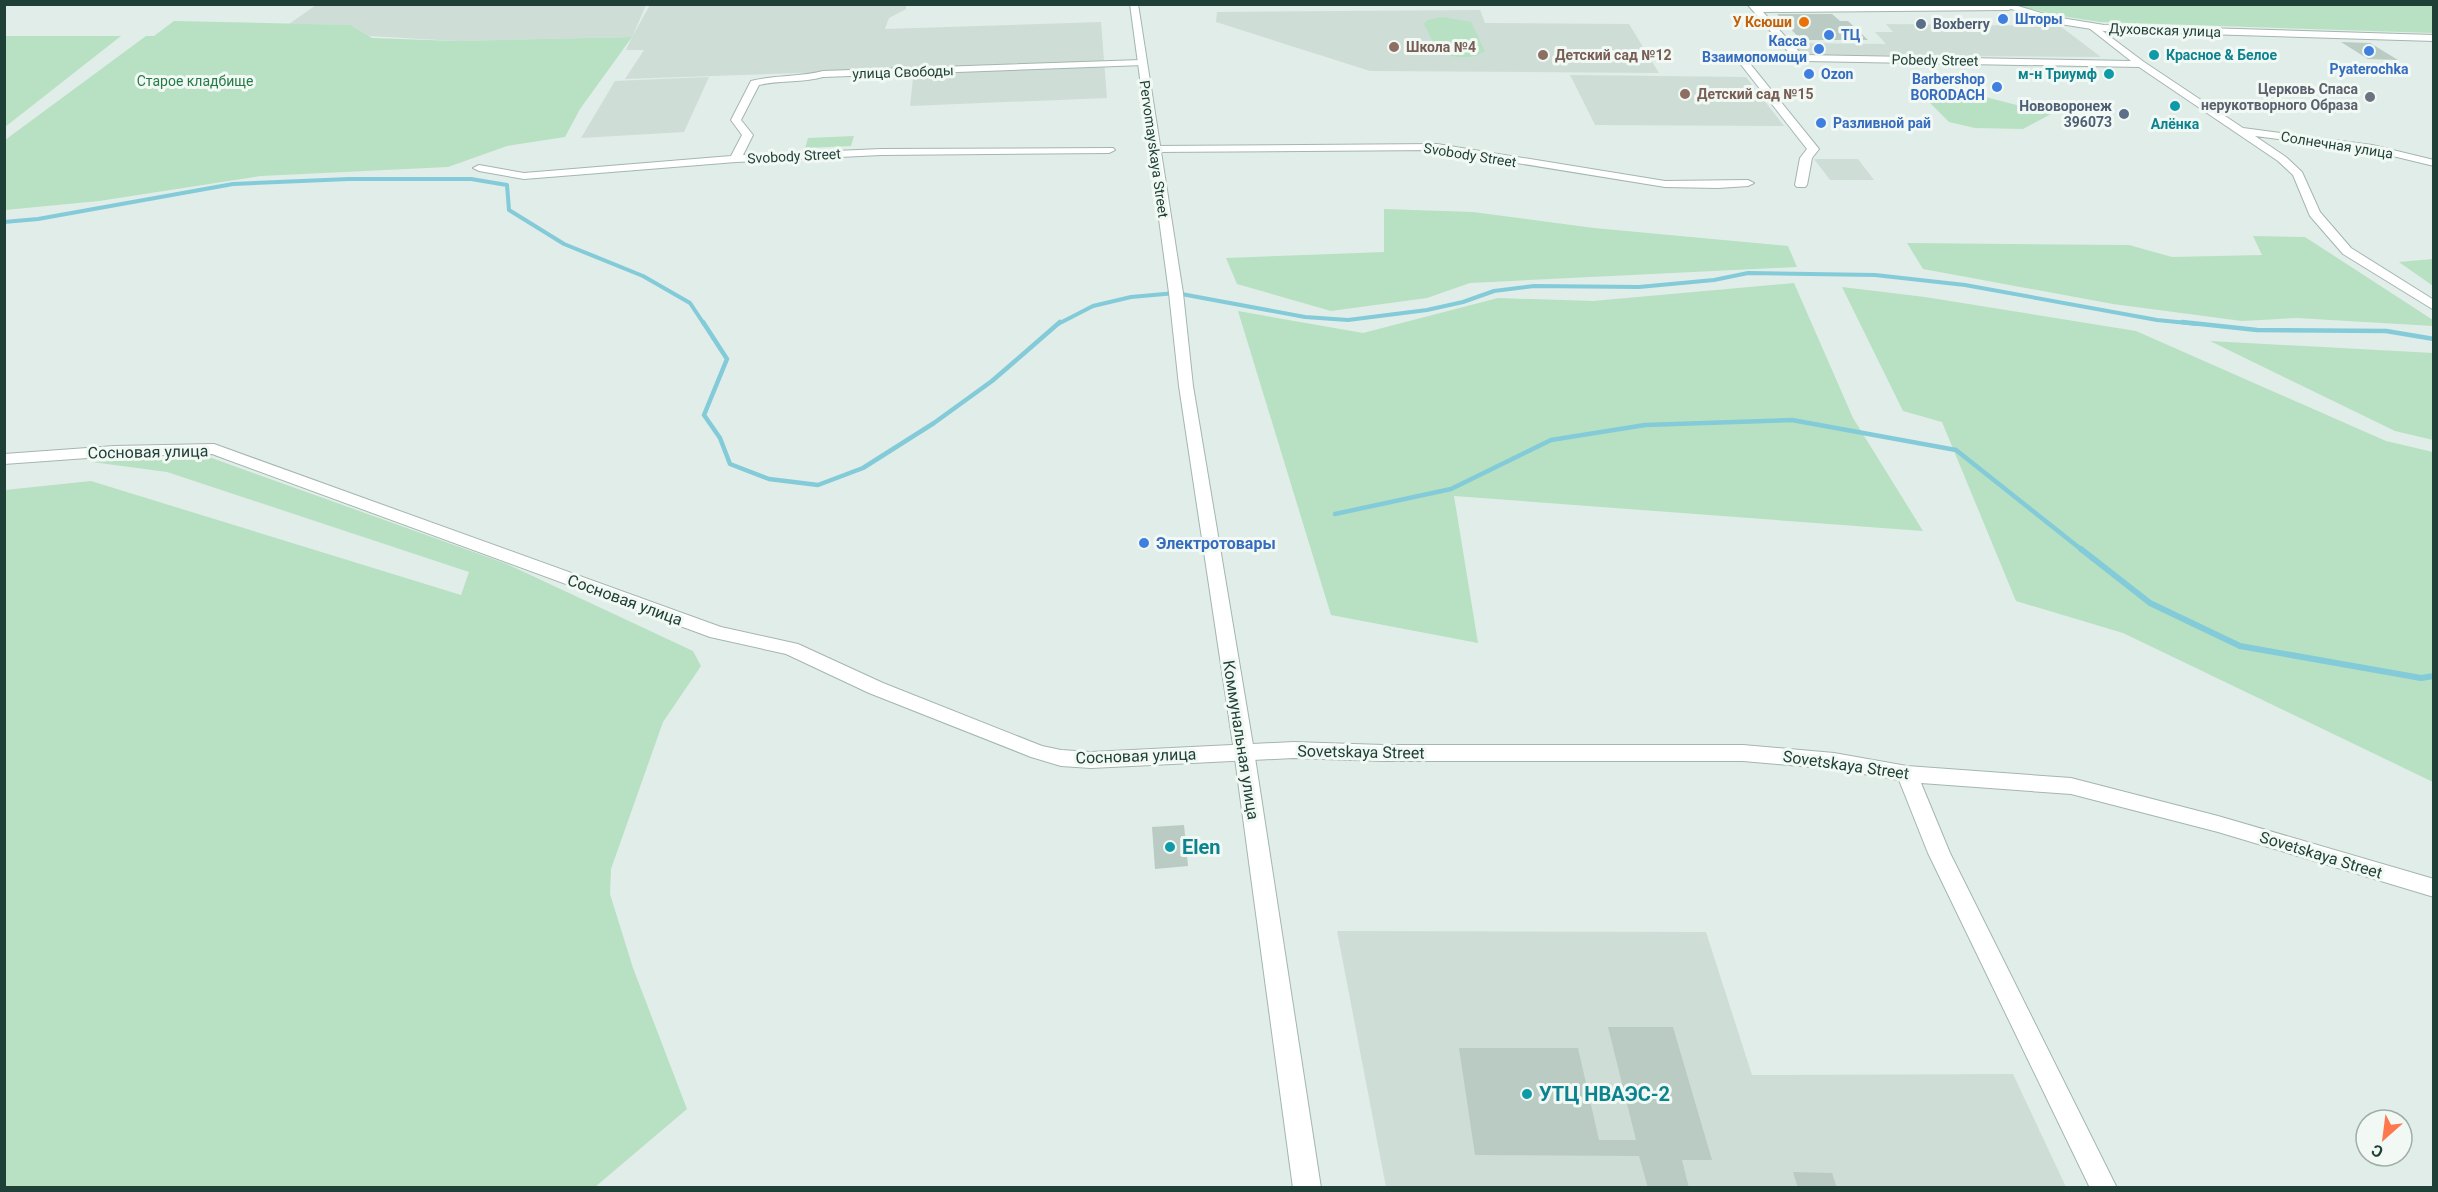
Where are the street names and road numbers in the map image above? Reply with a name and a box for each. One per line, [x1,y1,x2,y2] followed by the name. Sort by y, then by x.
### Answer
[2109,20,2221,40] street label: Духовская улица
[1891,51,1979,69] street label: Pobedy Street
[852,62,954,82] street label: улица Свободы
[1136,79,1172,219] street label: Pervomayskaya Street
[2280,128,2394,162] street label: Солнечная улица
[1422,140,1518,170] street label: Svobody Street
[747,146,842,166] street label: Svobody Street
[87,441,209,463] street label: Сосновая улица
[565,570,685,630] street label: Сосновая улица
[1219,659,1263,821] street label: Коммунальная улица
[1297,741,1425,763] street label: Sovetskaya Street
[1075,744,1197,768] street label: Сосновая улица
[1782,747,1910,783] street label: Sovetskaya Street
[2257,827,2385,883] street label: Sovetskaya Street

